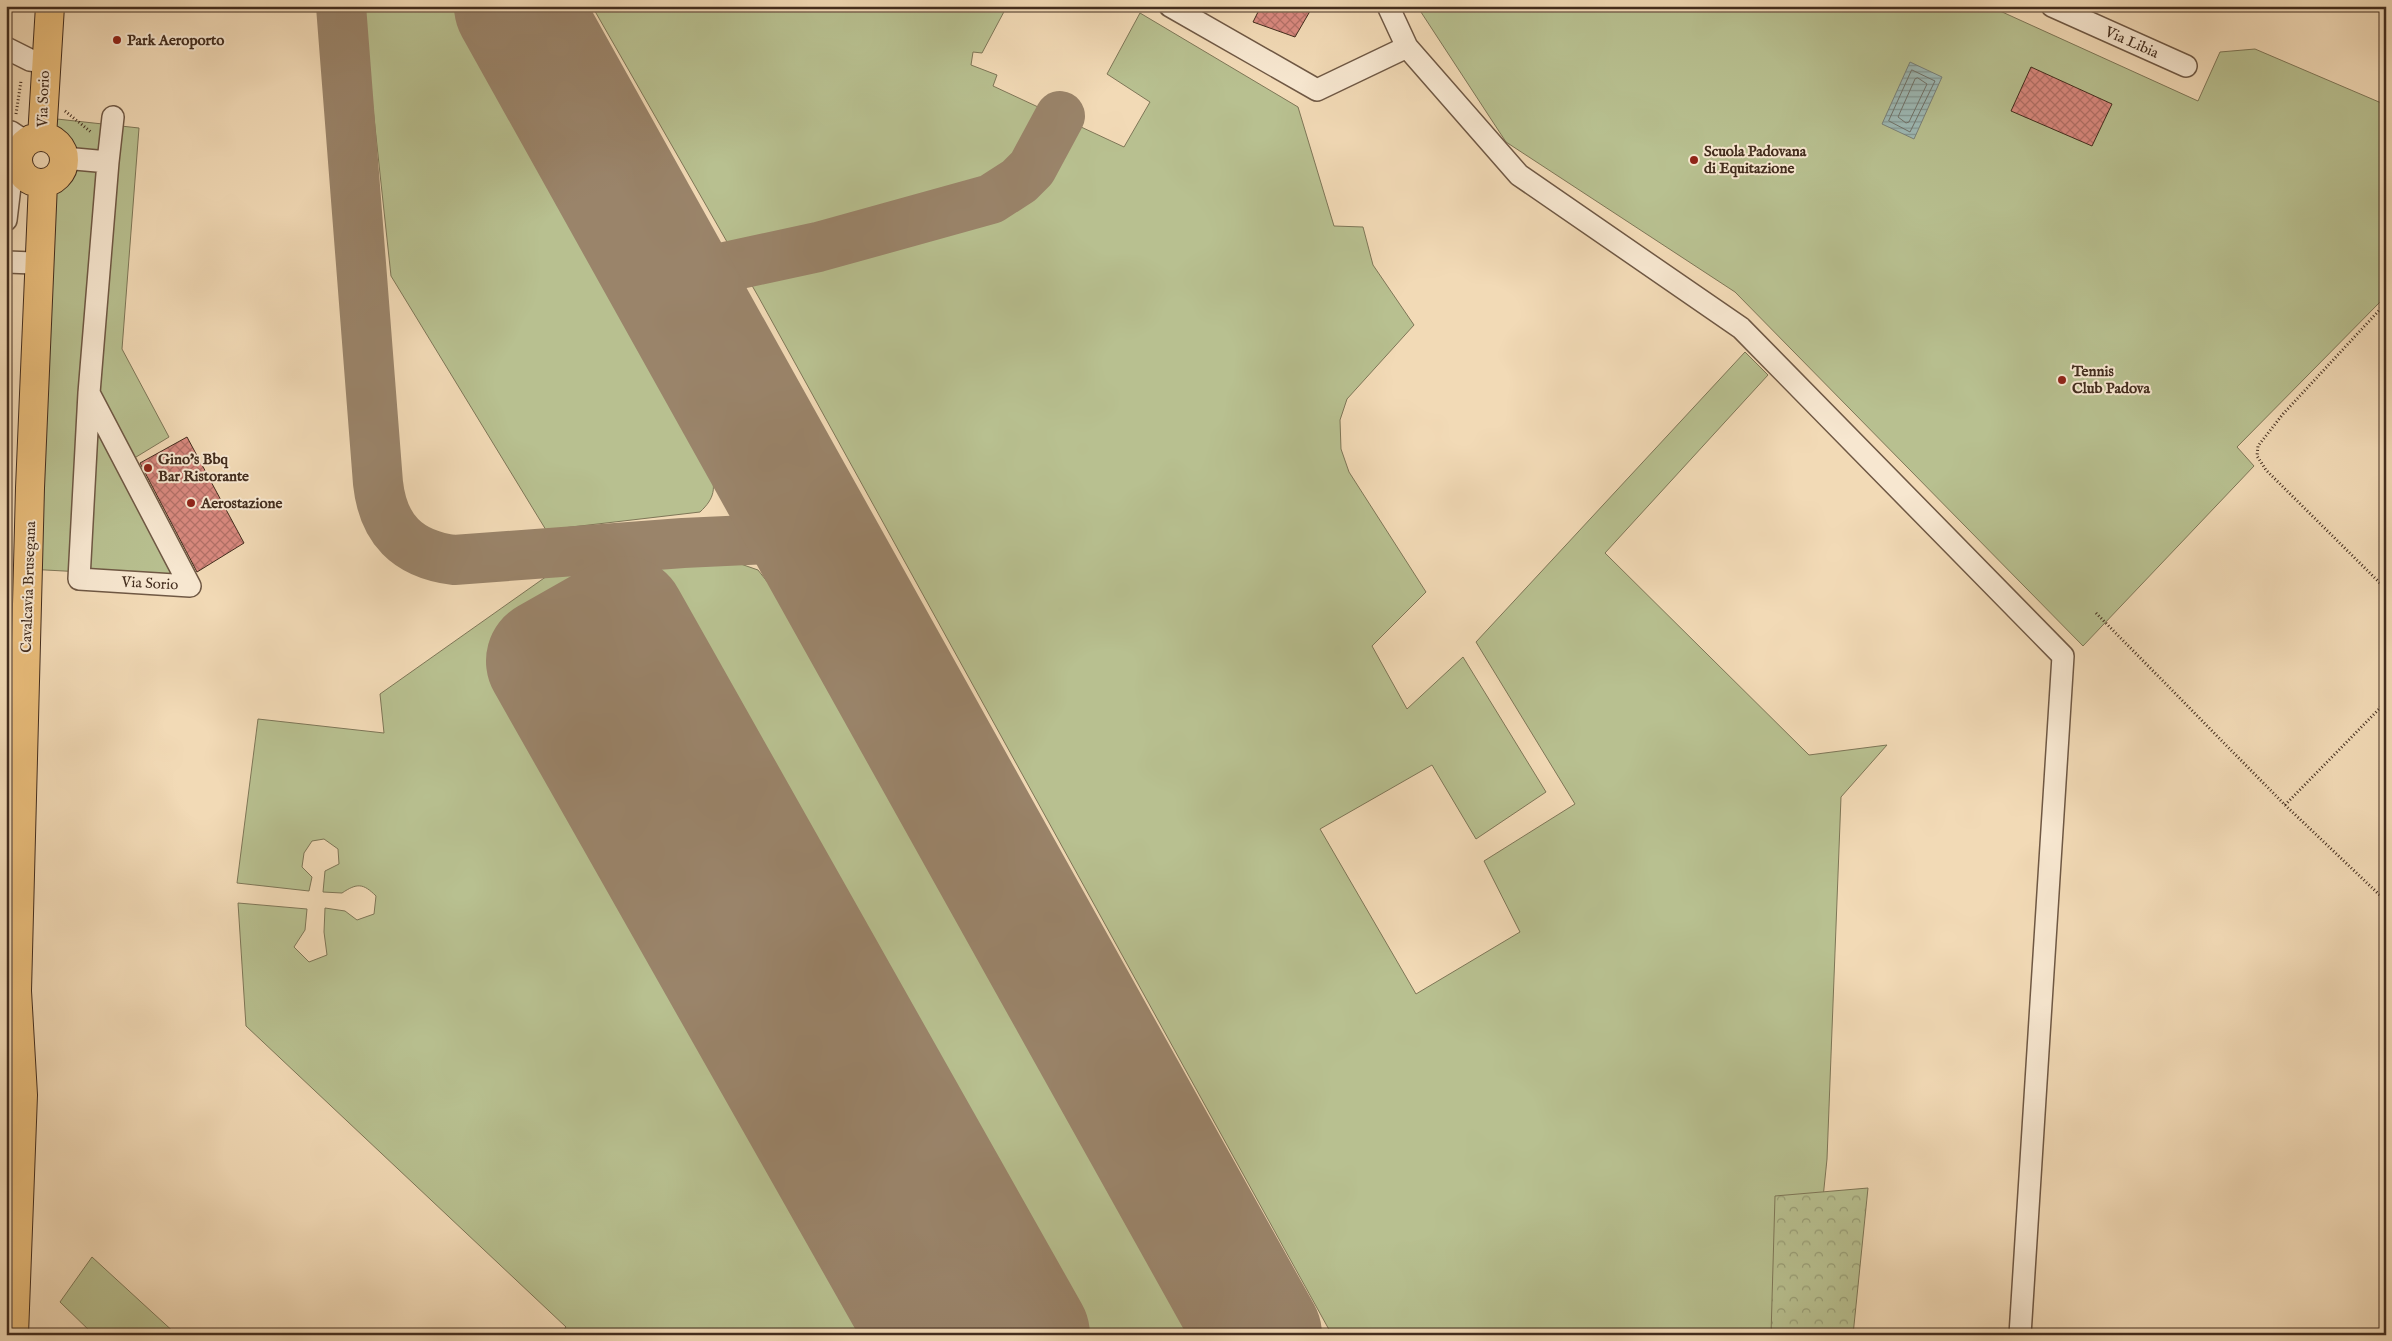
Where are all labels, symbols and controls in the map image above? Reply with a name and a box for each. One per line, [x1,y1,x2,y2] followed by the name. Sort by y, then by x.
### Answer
[2101,22,2162,63] street label: Via Libia
[127,31,224,50] place label: Park Aeroporto
[111,34,123,46] marker: Park Aeroporto
[33,70,54,129] street label: Via Sorio
[1704,142,1807,178] place label: Scuola Padovana di Equitazione
[1688,154,1700,166] marker: Scuola Padovana di Equitazione
[2071,362,2150,398] place label: Tennis Club Padova
[2056,374,2068,386] marker: Tennis Club Padova
[158,450,249,486] place label: Gino's Bbq Bar Ristorante
[142,462,154,474] marker: Gino's Bbq Bar Ristorante
[200,494,282,513] place label: Aerostazione
[185,497,197,509] marker: Aerostazione
[17,520,40,653] street label: Cavalcavia Brusegana
[120,572,179,594] street label: Via Sorio

